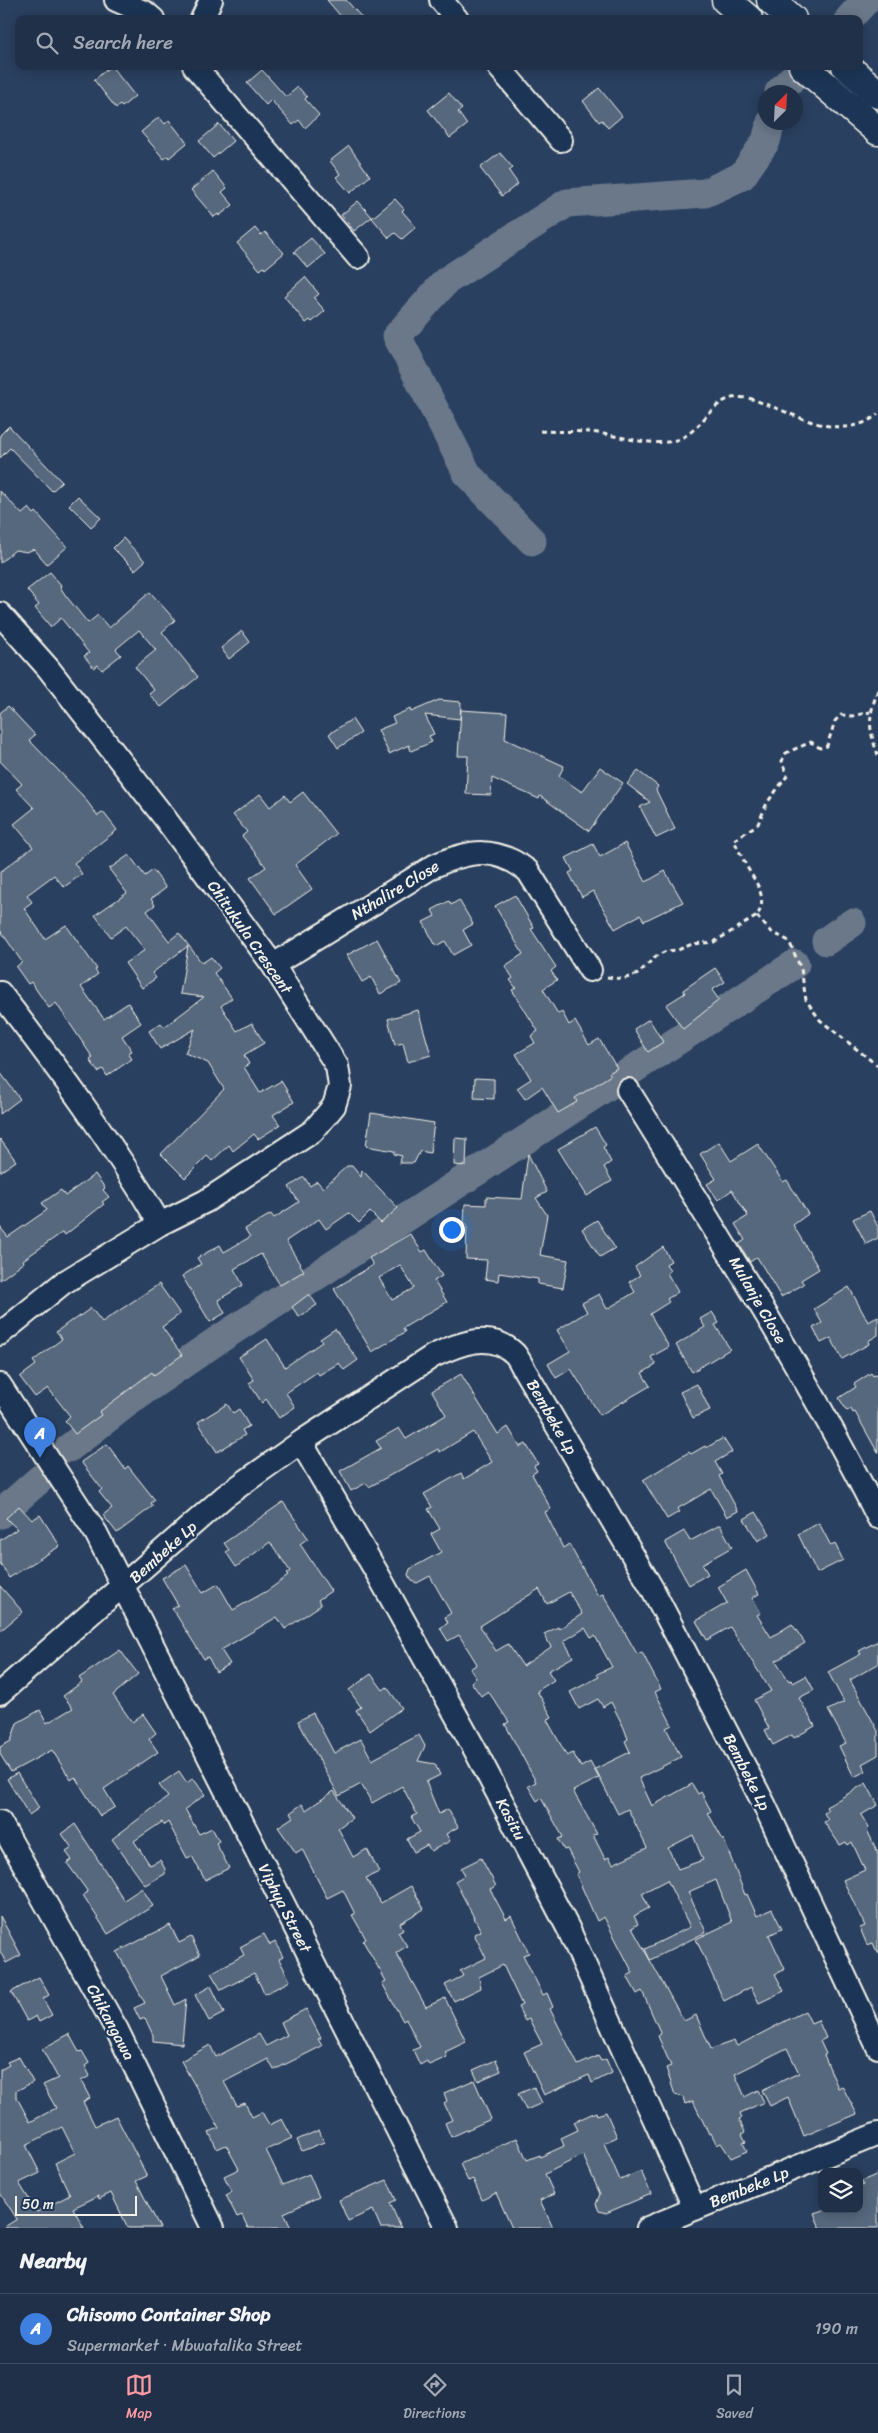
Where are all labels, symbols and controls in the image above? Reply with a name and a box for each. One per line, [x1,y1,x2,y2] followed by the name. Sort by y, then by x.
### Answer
[15,15,863,70] search box
[73,26,173,59] text: Search here
[33,29,61,57] icon: search
[758,85,803,130] north arrow
[345,852,445,928] street label: Nthalire Close
[200,874,301,1001] street label: Chitukula Crescent
[439,1217,465,1243] your location
[721,1250,795,1350] street label: Mulanje Close
[519,1374,586,1461] street label: Bembeke Lp
[24,1417,56,1458] pin: A
[122,1513,204,1591] street label: Bembeke Lp
[715,1728,779,1816] street label: Bembeke Lp
[488,1792,535,1846] street label: Kasitu
[250,1858,320,1958] street label: Viphya Street
[79,1978,143,2066] street label: Chikangawa
[705,2158,794,2216] street label: Bembeke Lp
[818,2168,863,2213] map controls
[818,2168,863,2213] button: layers
[22,2192,54,2217] text: 50 m
[15,2193,138,2216] scale bar
[20,2242,86,2280] text: Nearby
[67,2298,271,2331] text: Chisomo Container Shop
[31,2314,41,2343] text: A
[815,2314,858,2343] text: 190 m
[67,2331,303,2360] text: Supermarket · Mbwatalika Street
[125,2371,153,2426] tab: Map
[403,2371,466,2426] tab: Directions
[716,2371,753,2426] tab: Saved

